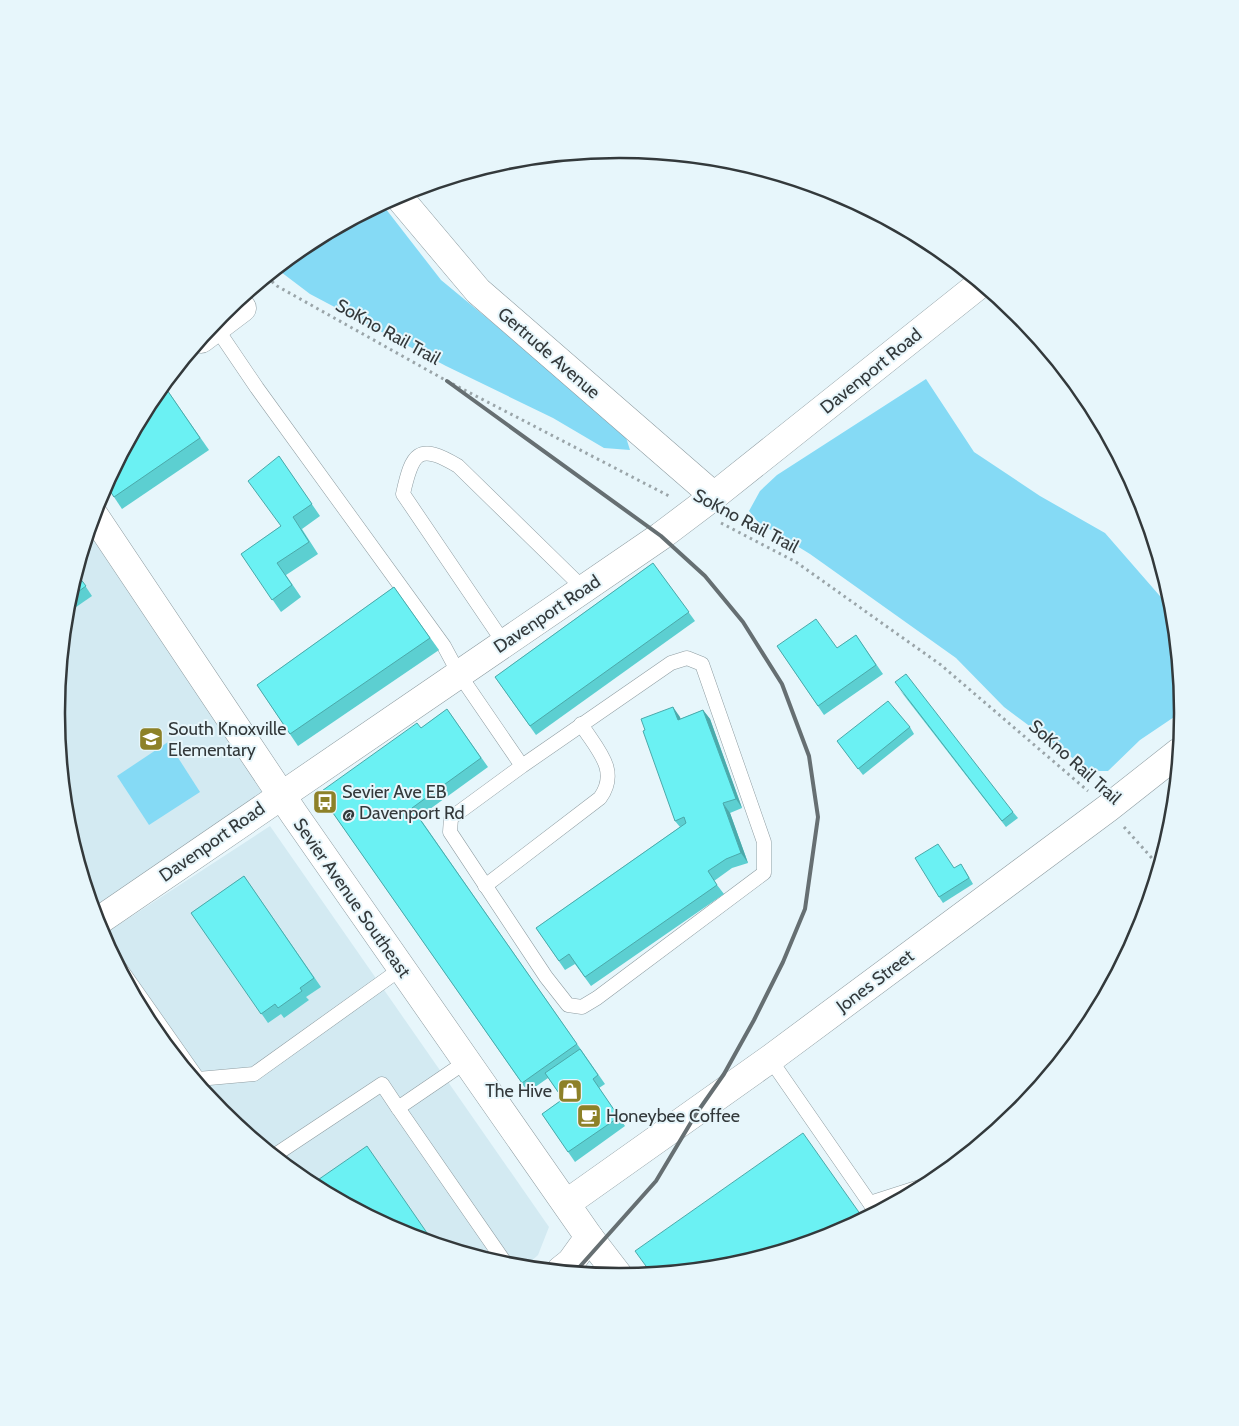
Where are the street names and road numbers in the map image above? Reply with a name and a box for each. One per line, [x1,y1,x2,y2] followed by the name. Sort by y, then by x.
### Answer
[332,294,445,370] street label: SoKno Rail Trail
[493,303,605,403] street label: Gertrude Avenue
[816,323,926,419] street label: Davenport Road
[690,484,803,558] street label: SoKno Rail Trail
[489,570,605,658] street label: Davenport Road
[1025,715,1126,810] street label: SoKno Rail Trail
[155,797,269,887] street label: Davenport Road
[289,814,415,982] street label: Sevier Avenue Southeast
[831,945,918,1018] street label: Jones Street

